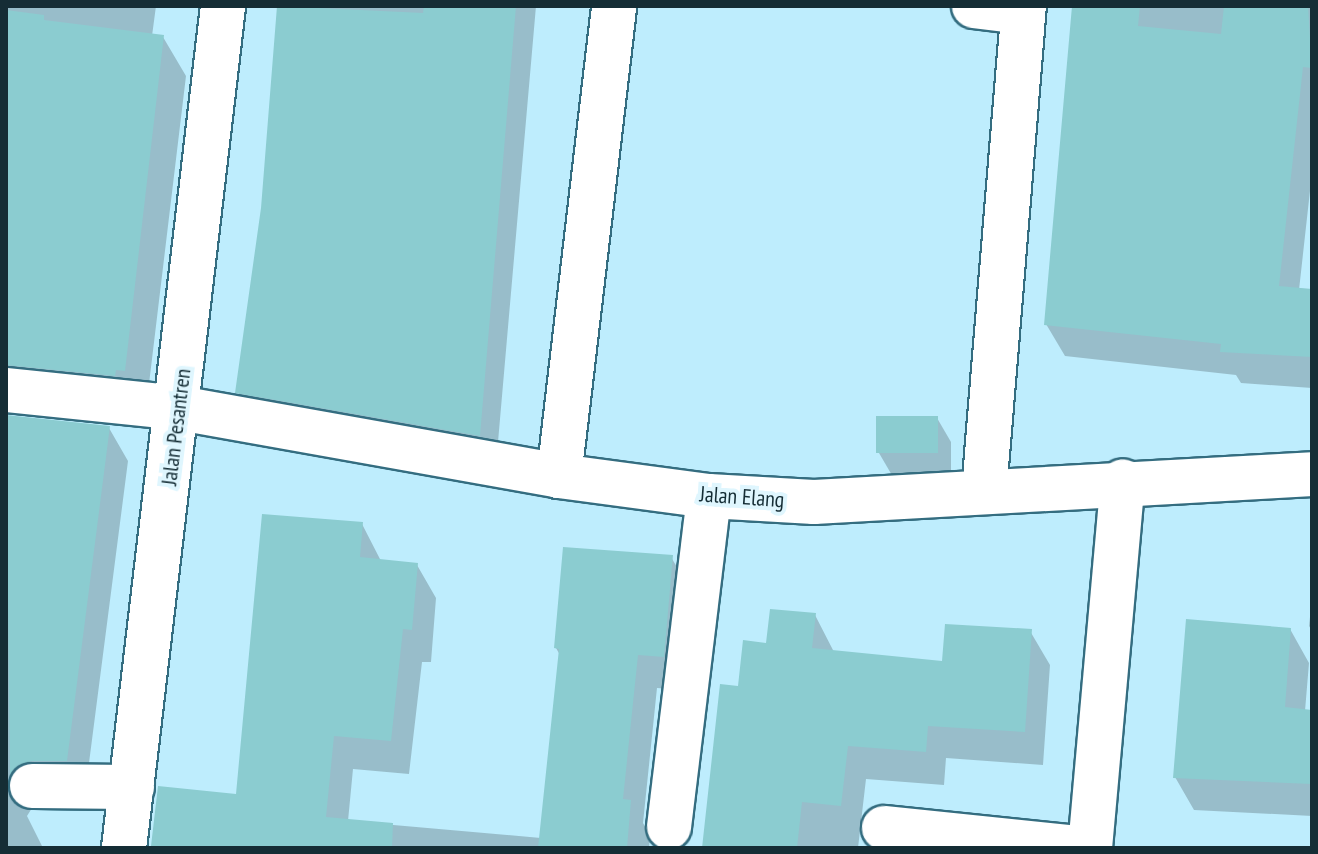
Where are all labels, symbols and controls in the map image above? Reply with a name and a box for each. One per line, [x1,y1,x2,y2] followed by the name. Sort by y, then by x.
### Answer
[156,367,196,487] street label: Jalan Pesantren
[699,481,785,513] street label: Jalan Elang

